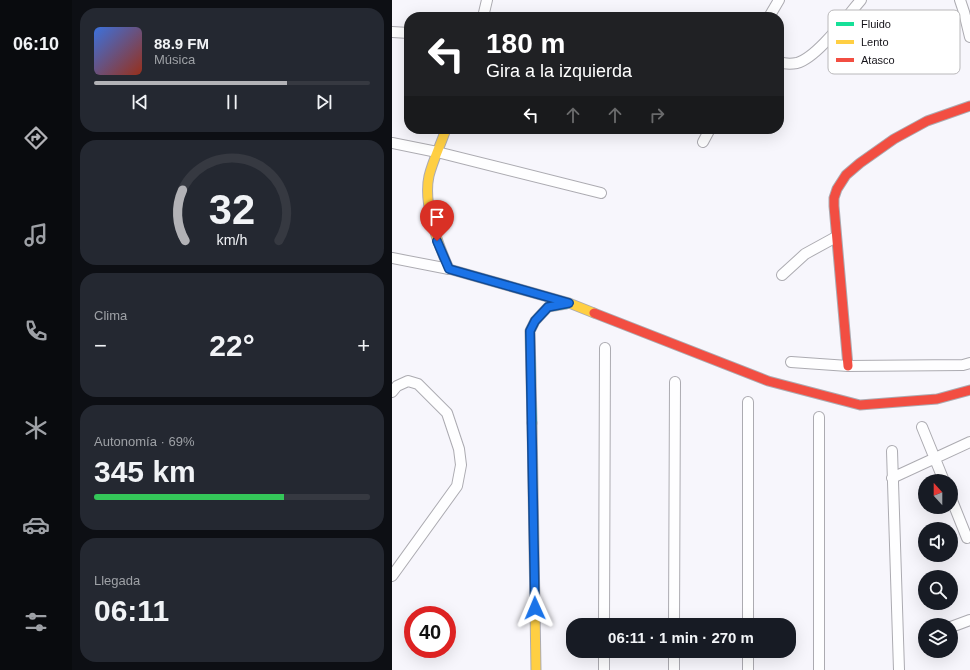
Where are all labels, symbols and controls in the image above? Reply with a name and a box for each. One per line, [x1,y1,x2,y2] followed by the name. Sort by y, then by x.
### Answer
[828,10,960,74] legend
[861,18,891,30] text: Fluido
[420,28,472,80] icon: left
[486,28,565,59] text: 180 m
[13,34,59,54] text: 06:10
[154,35,209,52] text: 88.9 FM
[861,36,889,48] text: Lento
[154,52,195,67] text: Música
[861,54,895,66] text: Atasco
[486,61,632,81] text: Gira a la izquierda
[129,91,151,113] icon: previous
[221,91,243,113] icon: pause
[313,91,335,113] icon: next
[520,104,542,126] icon: left
[562,104,584,126] icon: ahead
[604,104,626,126] icon: ahead
[646,104,668,126] icon: right
[22,124,50,152] icon: directions
[209,185,255,232] text: 32
[420,200,454,241] pin
[426,206,448,228] icon: arrive
[22,221,50,249] icon: music
[217,231,248,247] text: km/h
[94,308,127,323] text: Clima
[22,317,50,345] icon: phone
[209,329,255,362] text: 22°
[94,333,107,358] text: −
[357,333,370,358] text: +
[22,414,50,442] icon: climate
[94,434,194,449] text: Autonomía · 69%
[94,455,196,488] text: 345 km
[918,474,958,514] north arrow
[918,474,958,658] map controls
[22,511,50,539] icon: car
[918,522,958,562] button: sound
[918,570,958,610] button: search
[94,573,140,588] text: Llegada
[514,587,556,629] position arrow
[94,594,169,627] text: 06:11
[404,606,456,658] speed limit sign: 40
[22,608,50,636] icon: filters
[918,618,958,658] button: layers
[608,629,754,646] text: 06:11 · 1 min · 270 m

